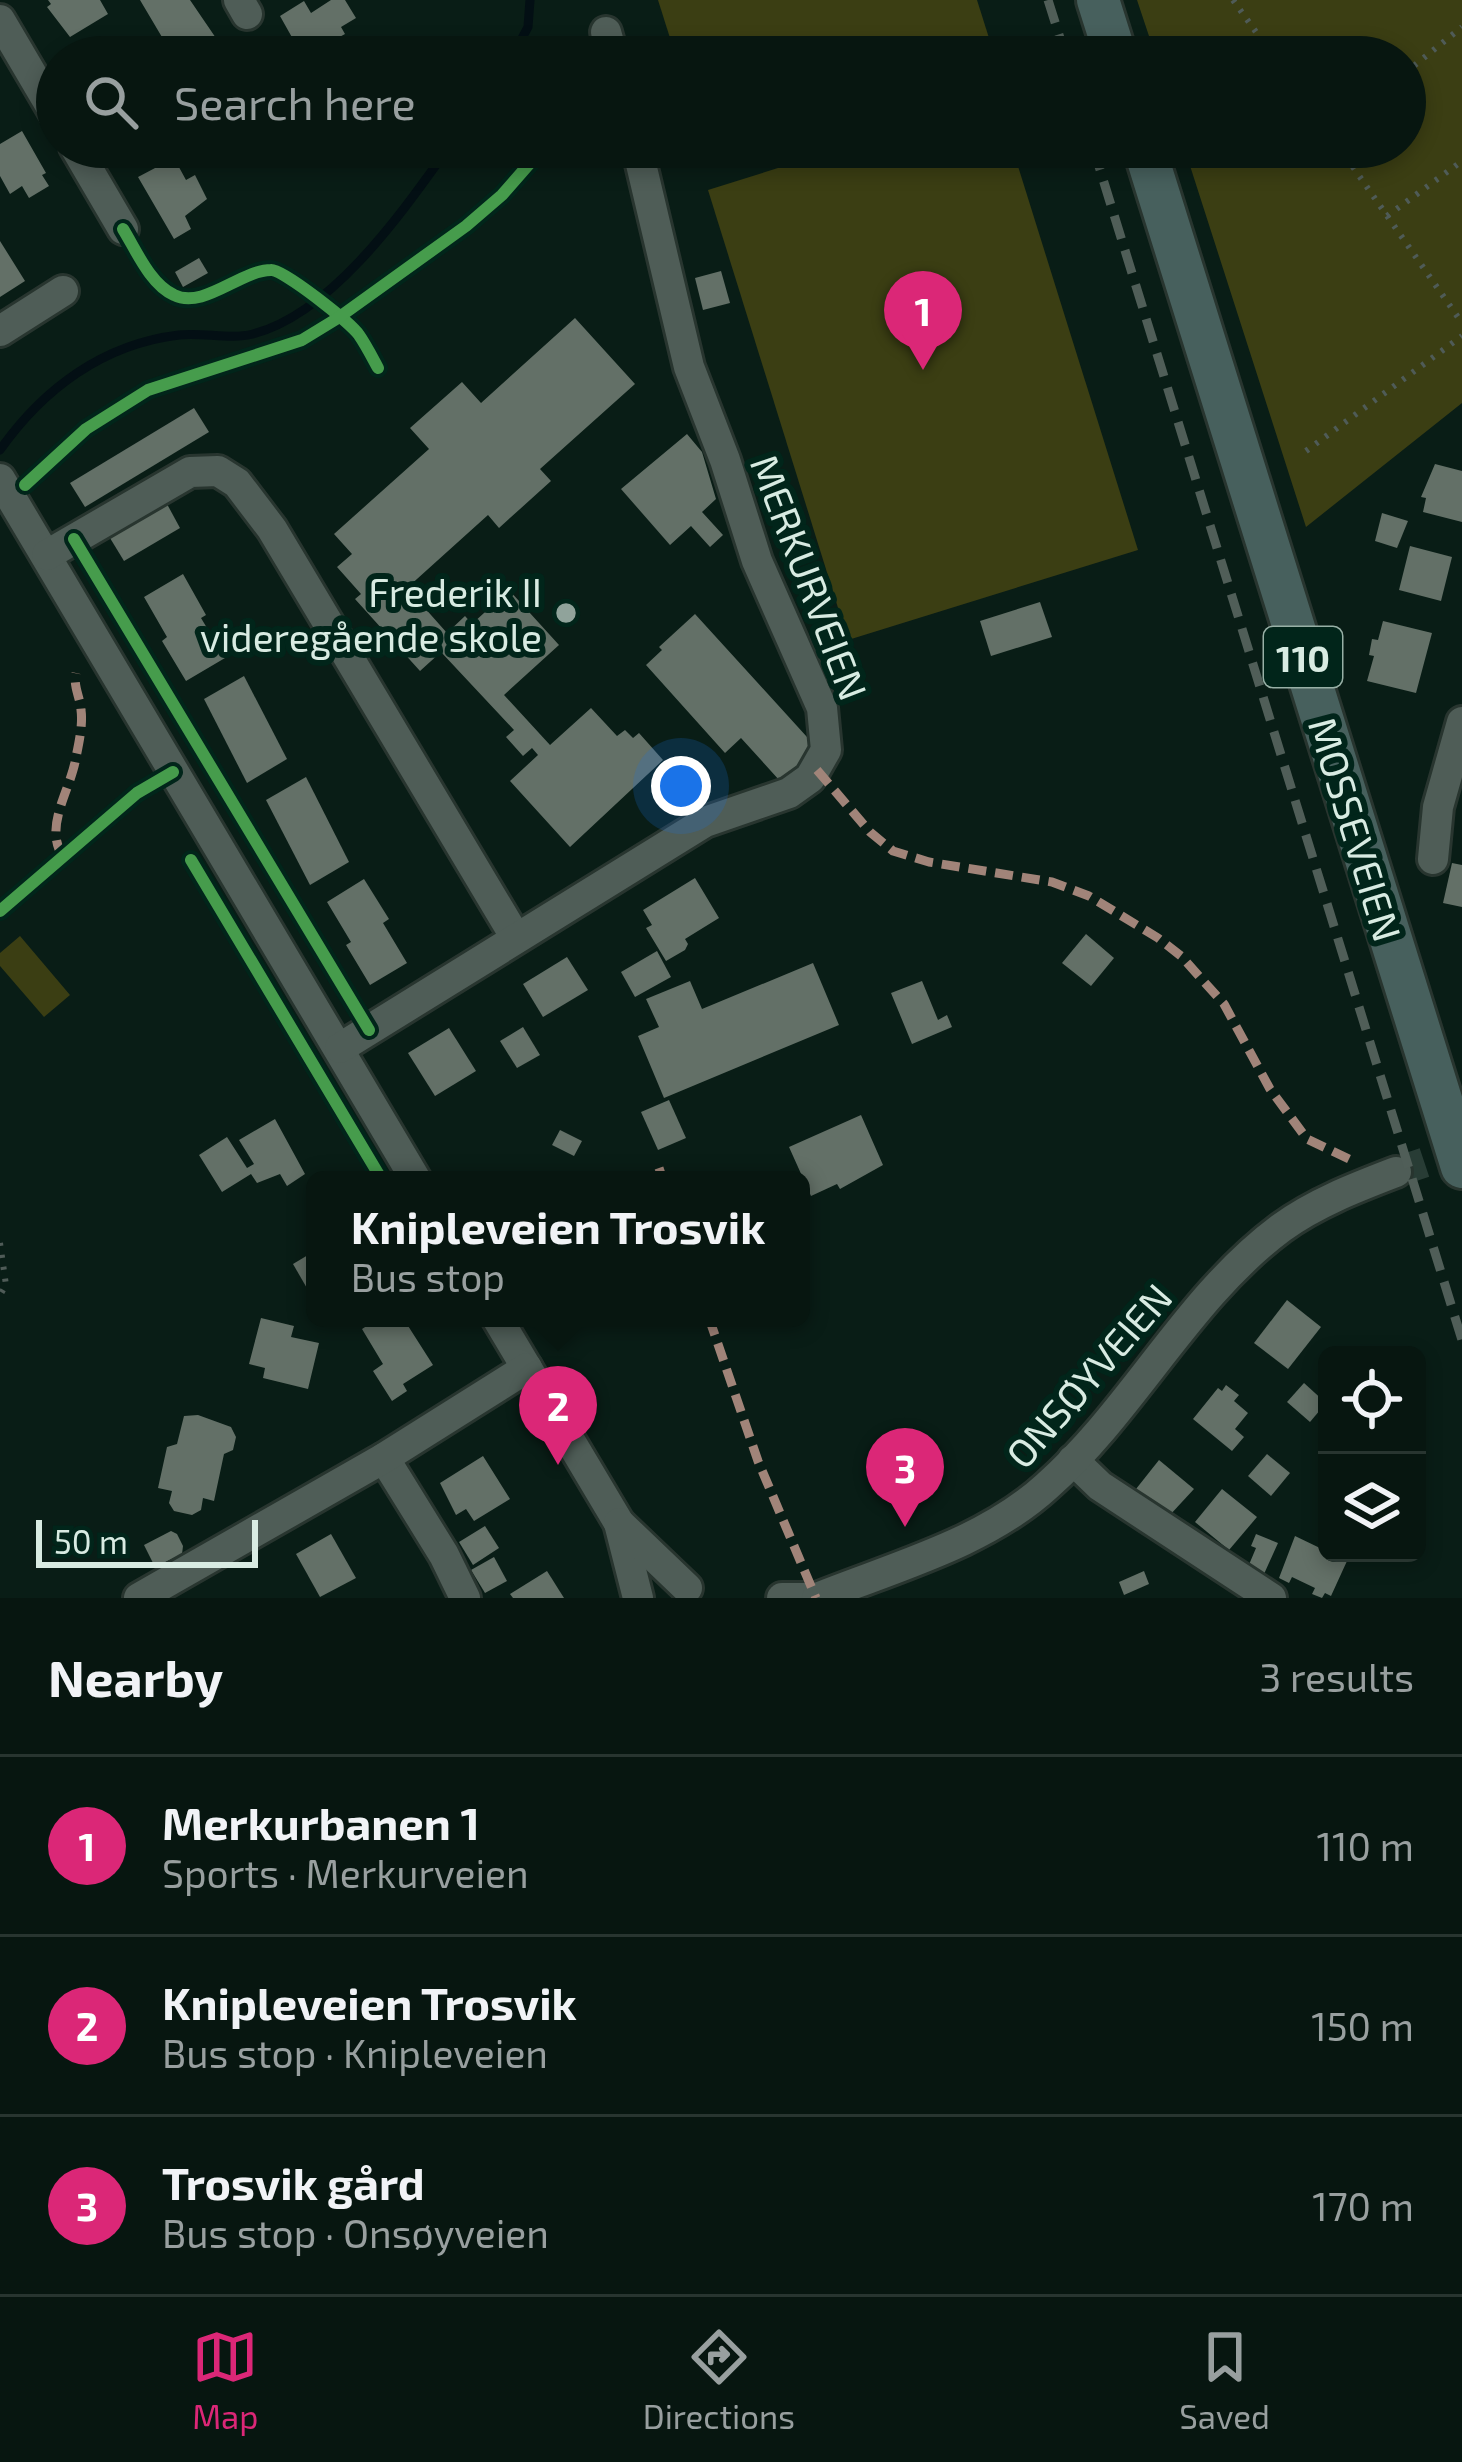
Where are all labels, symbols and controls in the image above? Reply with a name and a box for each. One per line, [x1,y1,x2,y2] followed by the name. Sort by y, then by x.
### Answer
[36,36,1426,168] search box
[78,69,144,135] icon: search
[174,75,416,129] text: Search here
[884,271,962,370] pin: 1
[742,448,878,706] street label: MERKURVEIEN
[200,568,542,660] place label: Frederik II videregående skole
[553,600,579,626] marker: Frederik II videregående skole
[1264,627,1342,687] road number: 110
[1300,712,1412,946] street label: MOSSEVEIEN
[651,756,711,816] your location
[306,1171,810,1327] popup
[351,1199,765,1253] text: Knipleveien Trosvik
[351,1253,505,1300] text: Bus stop
[995,1273,1181,1477] street label: ONSØYVEIEN
[1318,1346,1426,1562] map controls
[1318,1346,1426,1454] button: locate
[519,1366,597,1465] pin: 2
[866,1428,944,1527] pin: 3
[1318,1454,1426,1562] button: layers
[36,1514,258,1567] scale bar
[54,1521,128,1561] text: 50 m
[48,1646,223,1707] text: Nearby
[1260,1653,1414,1700] text: 3 results
[162,1795,480,1849] text: Merkurbanen 1
[79,1822,95,1869] text: 1
[1317,1822,1414,1869] text: 110 m
[162,1849,529,1896] text: Sports · Merkurveien
[162,1975,577,2029] text: Knipleveien Trosvik
[76,2002,98,2049] text: 2
[1311,2002,1414,2049] text: 150 m
[162,2029,548,2076] text: Bus stop · Knipleveien
[162,2155,425,2209] text: Trosvik gård
[76,2182,98,2229] text: 3
[1312,2182,1414,2229] text: 170 m
[162,2209,549,2256] text: Bus stop · Onsøyveien
[192,2324,258,2436] tab: Map
[643,2324,795,2436] tab: Directions
[1179,2324,1270,2436] tab: Saved

